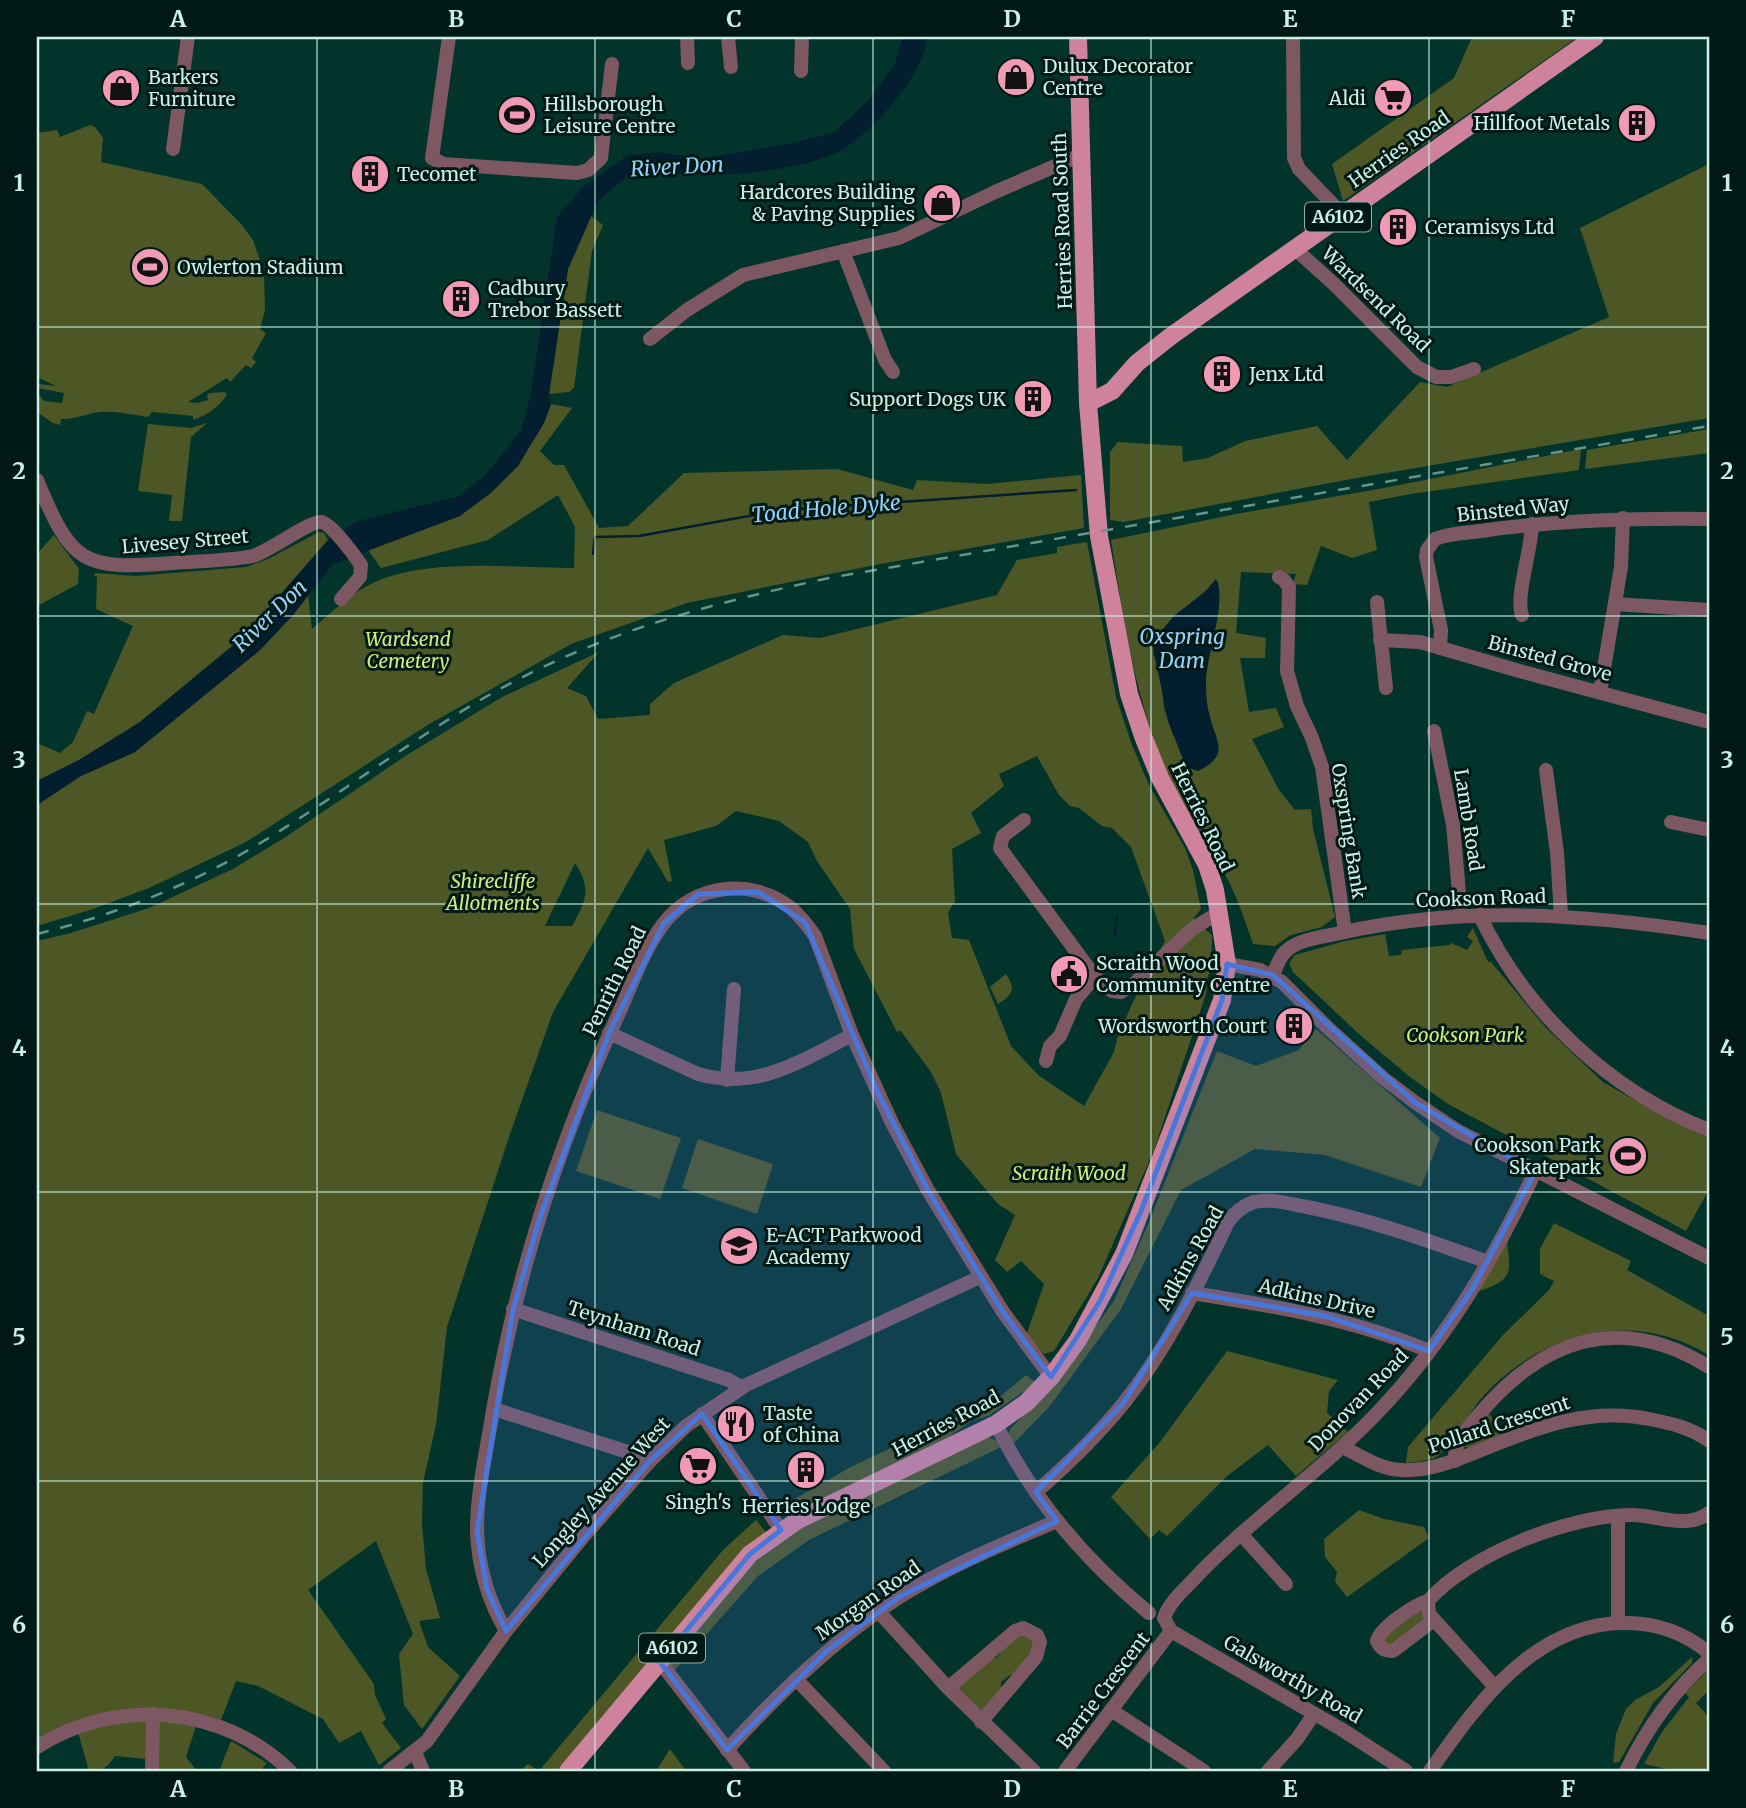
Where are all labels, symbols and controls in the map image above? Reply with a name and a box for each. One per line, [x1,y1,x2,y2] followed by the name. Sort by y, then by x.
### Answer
[169,4,187,33] text: A
[448,4,464,33] text: B
[726,4,742,33] text: C
[1003,4,1021,33] text: D
[1282,4,1298,33] text: E
[1561,4,1575,33] text: F
[1043,54,1194,100] place label: Dulux Decorator Centre
[995,56,1037,98] shop icon: Dulux Decorator Centre
[148,65,236,111] place label: Barkers Furniture
[100,67,142,109] shop icon: Barkers Furniture
[1372,77,1414,119] supermarket icon: Aldi
[1328,86,1366,110] place label: Aldi
[544,92,676,138] place label: Hillsborough Leisure Centre
[496,94,538,136] sports icon: Hillsborough Leisure Centre
[1616,102,1658,144] building icon: Hillfoot Metals
[1344,105,1454,193] street label: Herries Road
[1474,111,1610,135] place label: Hillfoot Metals
[1047,132,1077,310] street label: Herries Road South
[630,151,724,182] water label: River Don
[349,153,391,195] building icon: Tecomet
[397,162,477,186] place label: Tecomet
[14,168,25,197] text: 1
[1722,168,1733,197] text: 1
[740,180,915,226] place label: Hardcores Building & Paving Supplies
[921,182,963,224] shop icon: Hardcores Building & Paving Supplies
[1305,202,1371,232] road number: A6102
[1377,206,1419,248] building icon: Ceramisys Ltd
[1425,215,1554,239] place label: Ceramisys Ltd
[1316,240,1435,357] street label: Wardsend Road
[129,246,171,288] sports icon: Owlerton Stadium
[177,255,344,279] place label: Owlerton Stadium
[488,276,623,322] place label: Cadbury Trebor Bassett
[440,278,482,320] building icon: Cadbury Trebor Bassett
[1201,353,1243,395] building icon: Jenx Ltd
[1248,362,1324,386] place label: Jenx Ltd
[1012,378,1054,420] building icon: Support Dogs UK
[849,387,1006,411] place label: Support Dogs UK
[12,456,26,485] text: 2
[1720,456,1734,485] text: 2
[750,489,902,528] water label: Toad Hole Dyke
[1456,491,1570,527] street label: Binsted Way
[120,523,250,559] street label: Livesey Street
[227,573,313,658] water label: River Don
[1139,623,1225,674] water label: Oxspring Dam
[365,627,451,673] park label: Wardsend Cemetery
[1486,630,1615,686] street label: Binsted Grove
[12,745,26,774] text: 3
[1720,745,1734,774] text: 3
[1166,759,1240,875] street label: Herries Road
[1326,761,1372,901] street label: Oxspring Bank
[1449,767,1489,873] street label: Lamb Road
[444,869,540,915] park label: Shirecliffe Allotments
[1415,884,1547,912] street label: Cookson Road
[577,922,651,1040] street label: Penrith Road
[1096,951,1270,997] place label: Scraith Wood Community Centre
[1048,953,1090,995] public building icon: Scraith Wood Community Centre
[1273,1005,1315,1047] building icon: Wordsworth Court
[1097,1014,1268,1038] place label: Wordsworth Court
[1406,1023,1525,1047] park label: Cookson Park
[12,1033,27,1062] text: 4
[1720,1033,1735,1062] text: 4
[1475,1133,1601,1179] place label: Cookson Park Skatepark
[1607,1135,1649,1177] sports icon: Cookson Park Skatepark
[1012,1161,1126,1185] park label: Scraith Wood
[1151,1202,1229,1315] street label: Adkins Road
[765,1223,922,1269] place label: E-ACT Parkwood Academy
[718,1225,760,1267] school or university icon: E-ACT Parkwood Academy
[1255,1273,1378,1323] street label: Adkins Drive
[564,1295,704,1361] street label: Teynham Road
[12,1322,26,1351] text: 5
[1720,1322,1734,1351] text: 5
[1303,1344,1413,1456] street label: Donovan Road
[888,1385,1004,1461] street label: Herries Road
[1425,1390,1573,1458] street label: Pollard Crescent
[763,1401,840,1447] place label: Taste of China
[715,1403,757,1445] restaurant icon: Taste of China
[527,1411,675,1572] street label: Longley Avenue West
[677,1445,719,1487] supermarket icon: Singh's
[785,1449,827,1491] building icon: Herries Lodge
[665,1490,731,1514] place label: Singh's
[742,1494,870,1518] place label: Herries Lodge
[811,1555,925,1645] street label: Morgan Road
[12,1610,26,1639] text: 6
[1720,1610,1734,1639] text: 6
[1051,1626,1155,1753] street label: Barrie Crescent
[1220,1630,1366,1728] street label: Galsworthy Road
[639,1633,705,1662] road number: A6102
[169,1774,187,1803] text: A
[448,1774,464,1803] text: B
[726,1774,742,1803] text: C
[1003,1774,1021,1803] text: D
[1282,1774,1298,1803] text: E
[1561,1774,1575,1803] text: F

